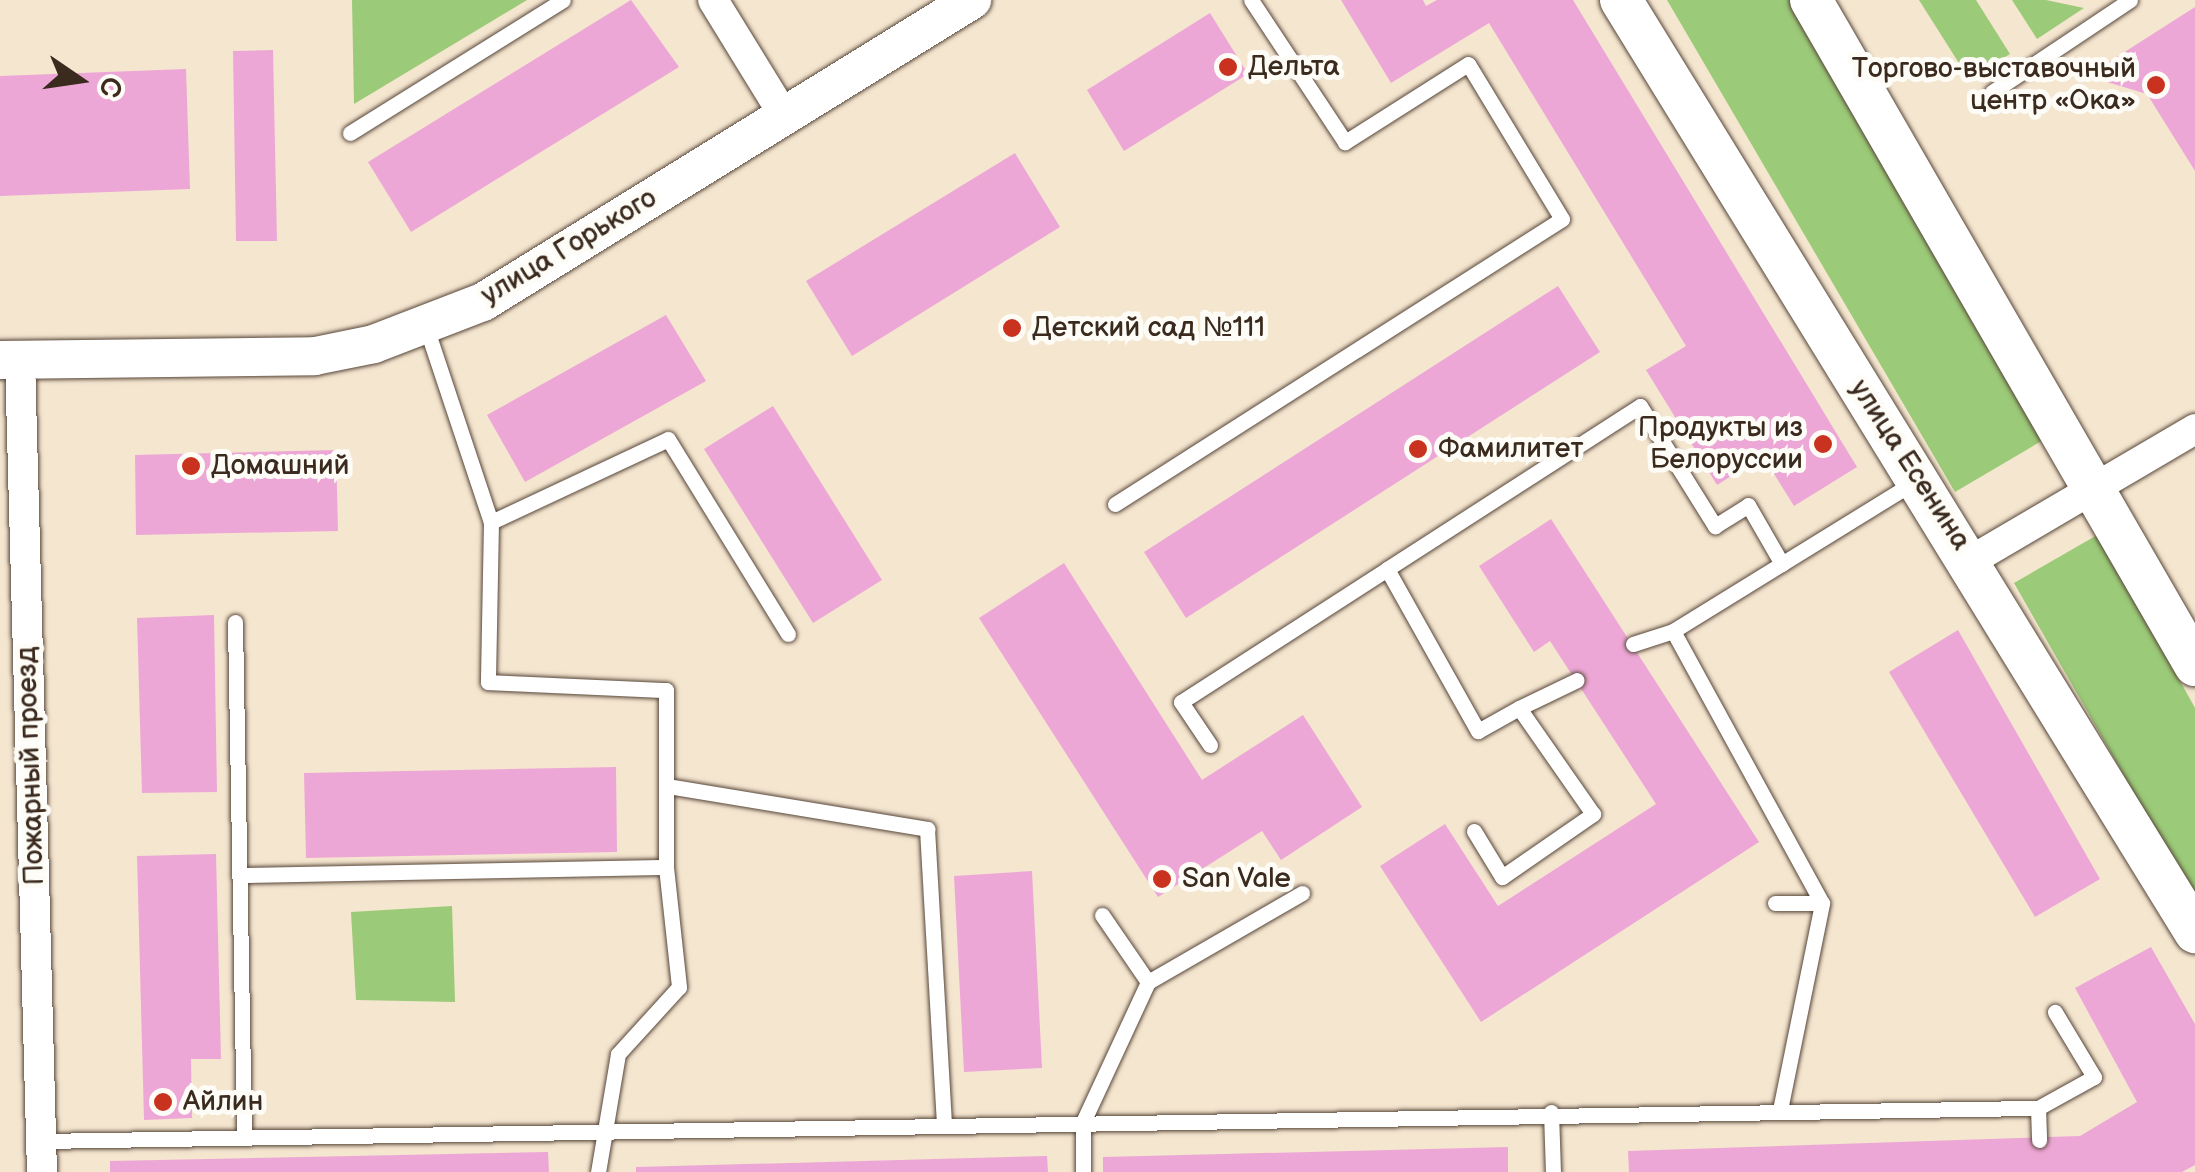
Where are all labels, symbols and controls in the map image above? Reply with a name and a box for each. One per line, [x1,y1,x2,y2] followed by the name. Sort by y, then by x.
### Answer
[30,30,130,130] north arrow
[1248,50,1340,84] place label: Дельта
[1852,52,2136,118] place label: Торгово-выставочный центр «Ока»
[1217,56,1239,78] marker: Дельта
[91,74,128,100] text: С
[2145,74,2167,96] marker: Торгово-выставочный центр «Ока»
[475,181,663,313] street label: улица Горького
[1032,311,1265,345] place label: Детский сад №111
[1001,317,1023,339] marker: Детский сад №111
[1842,373,1978,557] street label: улица Есенина
[1638,411,1803,477] place label: Продукты из Белоруссии
[1438,432,1583,466] place label: Фамилитет
[1812,433,1834,455] marker: Продукты из Белоруссии
[1407,438,1429,460] marker: Фамилитет
[211,449,349,483] place label: Домашний
[180,455,202,477] marker: Домашний
[10,646,52,886] street label: Пожарный проезд
[1182,862,1292,896] place label: San Vale
[1151,868,1173,890] marker: San Vale
[183,1085,263,1119] place label: Айлин
[152,1091,174,1113] marker: Айлин

